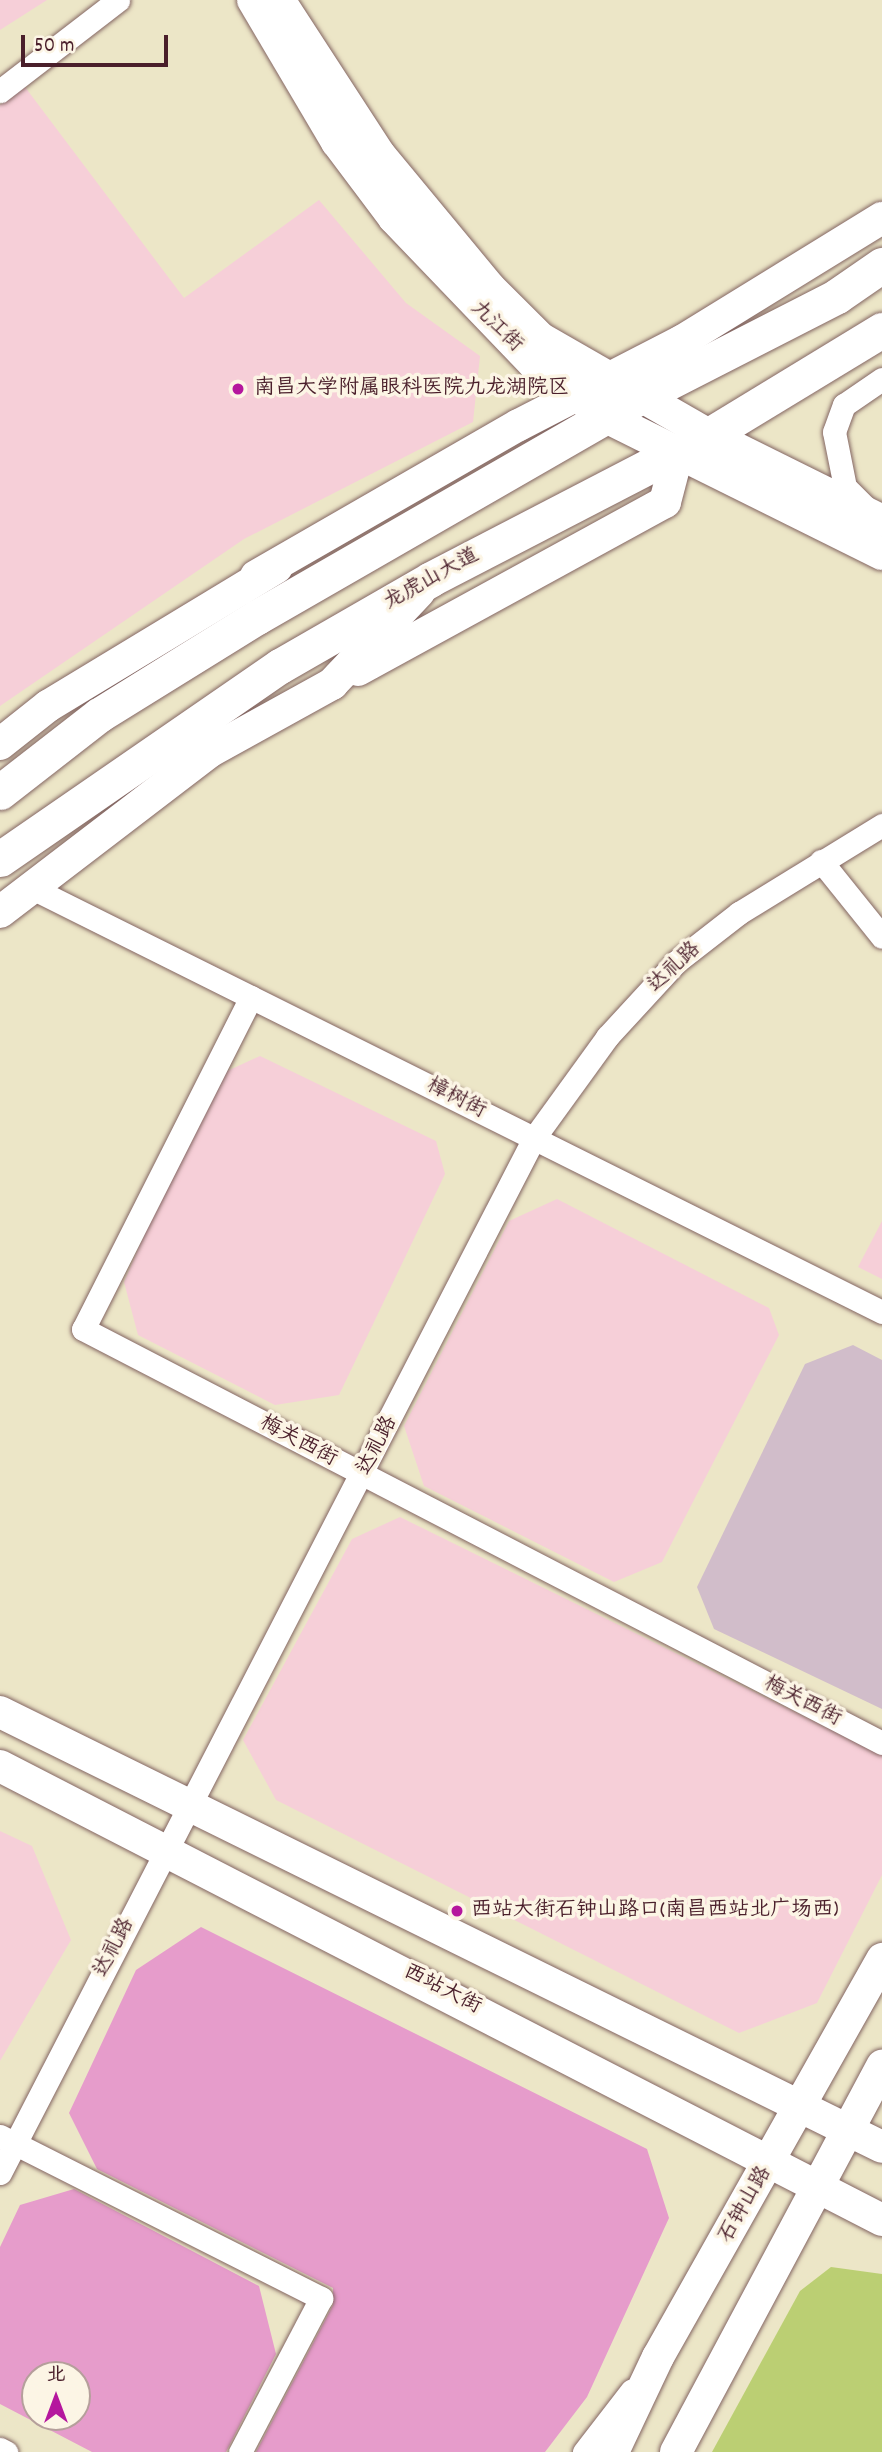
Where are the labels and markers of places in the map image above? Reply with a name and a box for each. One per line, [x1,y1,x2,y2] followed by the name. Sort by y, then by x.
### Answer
[254,376,569,402] place label: 南昌大学附属眼科医院九龙湖院区
[228,379,248,399] marker: 南昌大学附属眼科医院九龙湖院区
[471,1898,838,1924] place label: 西站大街石钟山路口(南昌西站北广场西)
[449,1903,465,1919] marker: 西站大街石钟山路口(南昌西站北广场西)

